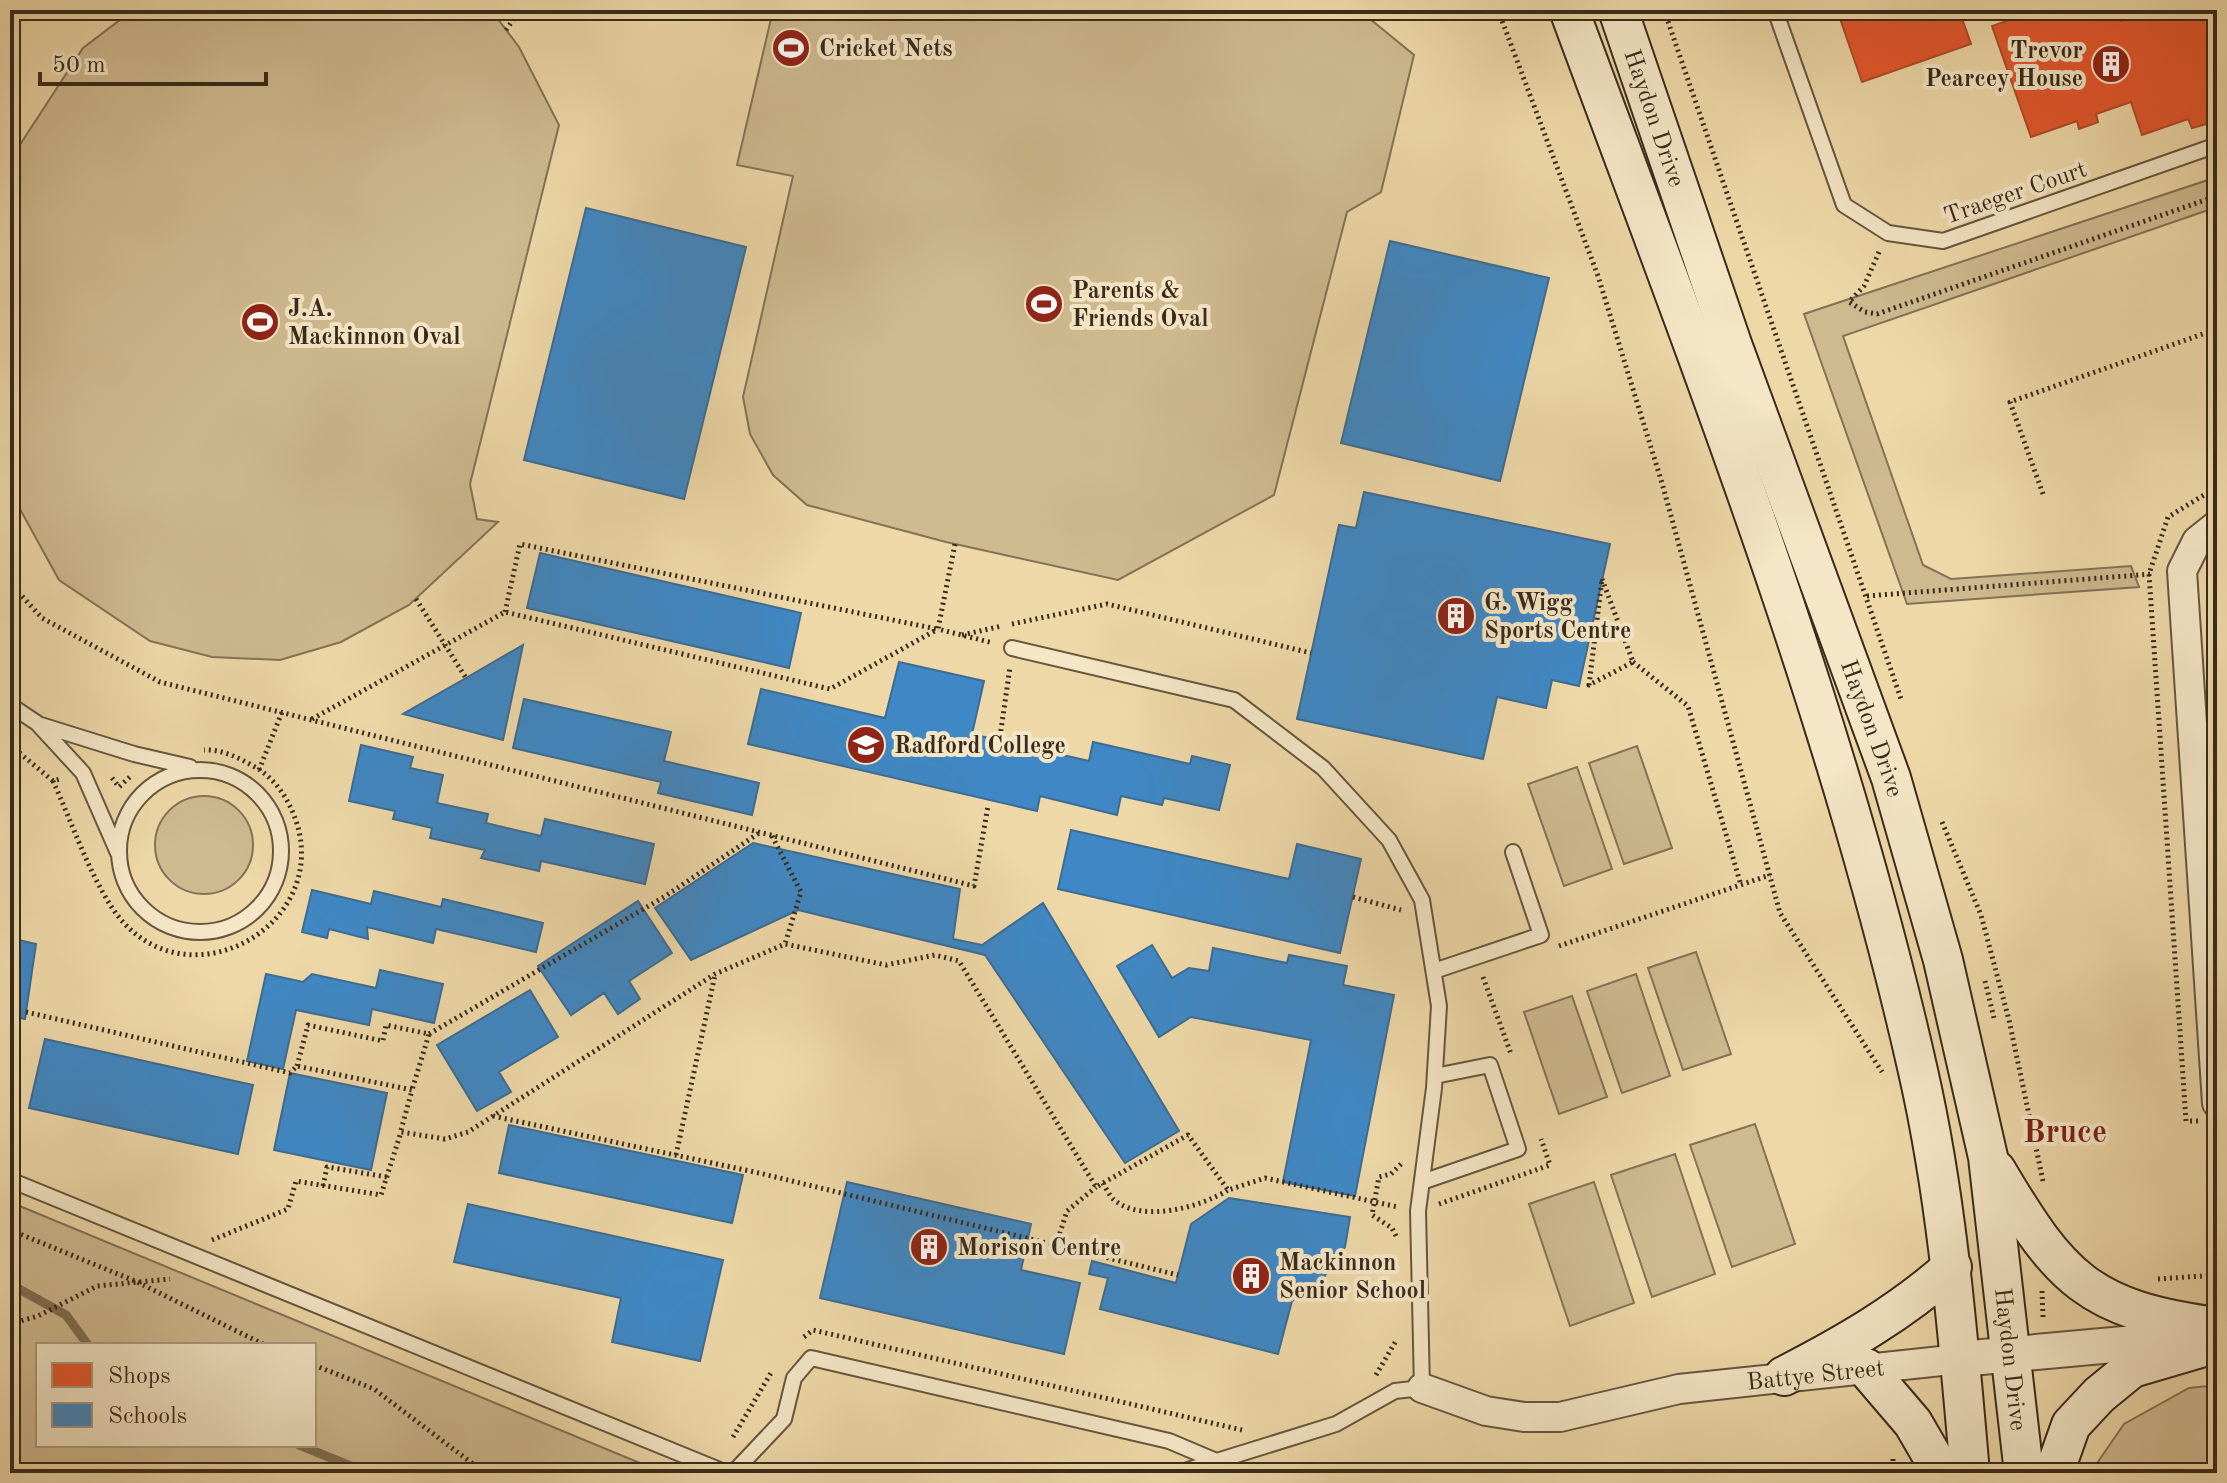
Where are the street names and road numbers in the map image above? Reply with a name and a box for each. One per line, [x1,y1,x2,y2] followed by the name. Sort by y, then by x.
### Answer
[1618,47,1688,190] street label: Haydon Drive
[1941,158,2090,230] street label: Traeger Court
[1835,657,1906,800] street label: Haydon Drive
[1989,1287,2029,1432] street label: Haydon Drive
[1746,1357,1886,1396] street label: Battye Street

